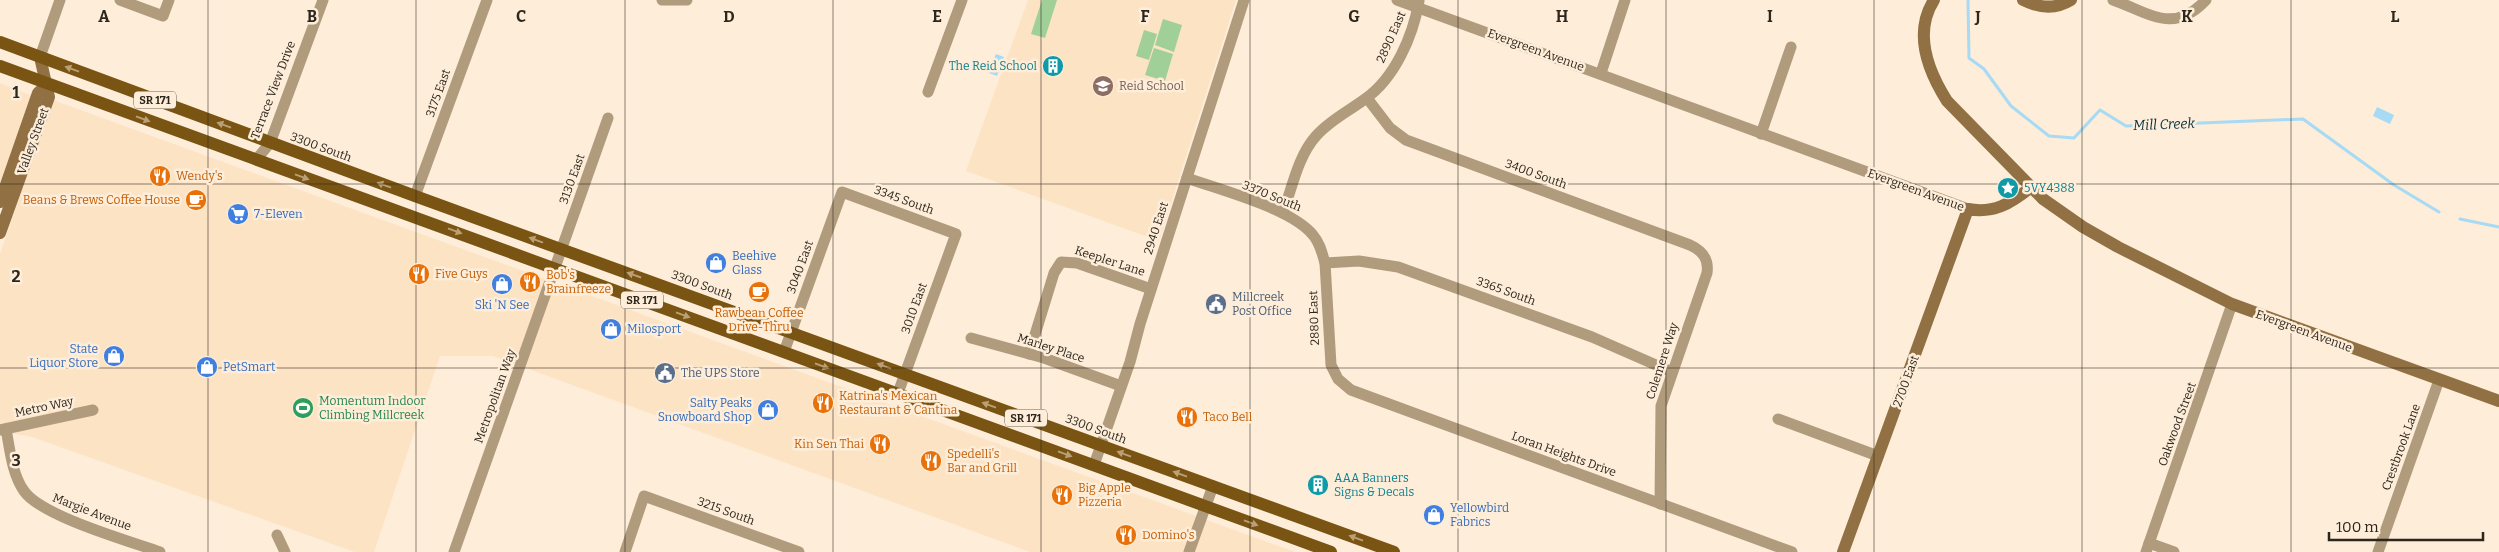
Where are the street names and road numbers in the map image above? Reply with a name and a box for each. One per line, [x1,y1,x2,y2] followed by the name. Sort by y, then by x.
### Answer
[1373,9,1409,65] street label: 2890 East
[1486,26,1586,74] street label: Evergreen Avenue
[248,39,298,141] street label: Terrace View Drive
[423,66,453,119] street label: 3175 East
[134,92,176,108] road number: SR 171
[14,105,52,176] street label: Valley Street
[288,129,354,165] street label: 3300 South
[556,151,588,206] street label: 3130 East
[1503,156,1569,192] street label: 3400 South
[1866,166,1966,214] street label: Evergreen Avenue
[1240,178,1304,214] street label: 3370 South
[872,183,936,217] street label: 3345 South
[1141,199,1171,256] street label: 2940 East
[784,238,816,295] street label: 3040 East
[1073,243,1147,279] street label: Keepler Lane
[669,267,735,303] street label: 3300 South
[1474,274,1538,308] street label: 3365 South
[898,280,930,335] street label: 3010 East
[1306,290,1322,346] street label: 2880 East
[621,292,663,308] road number: SR 171
[2254,307,2354,355] street label: Evergreen Avenue
[1643,320,1681,401] street label: Colemere Way
[1016,331,1086,365] street label: Marley Place
[471,346,519,445] street label: Metropolitan Way
[1890,353,1922,409] street label: 2700 East
[2155,379,2199,468] street label: Oakwood Street
[13,394,75,420] street label: Metro Way
[2379,402,2423,492] street label: Crestbrook Lane
[1005,409,1047,426] road number: SR 171
[1063,411,1129,447] street label: 3300 South
[1510,429,1618,479] street label: Loran Heights Drive
[51,491,133,533] street label: Margie Avenue
[695,494,757,528] street label: 3215 South

